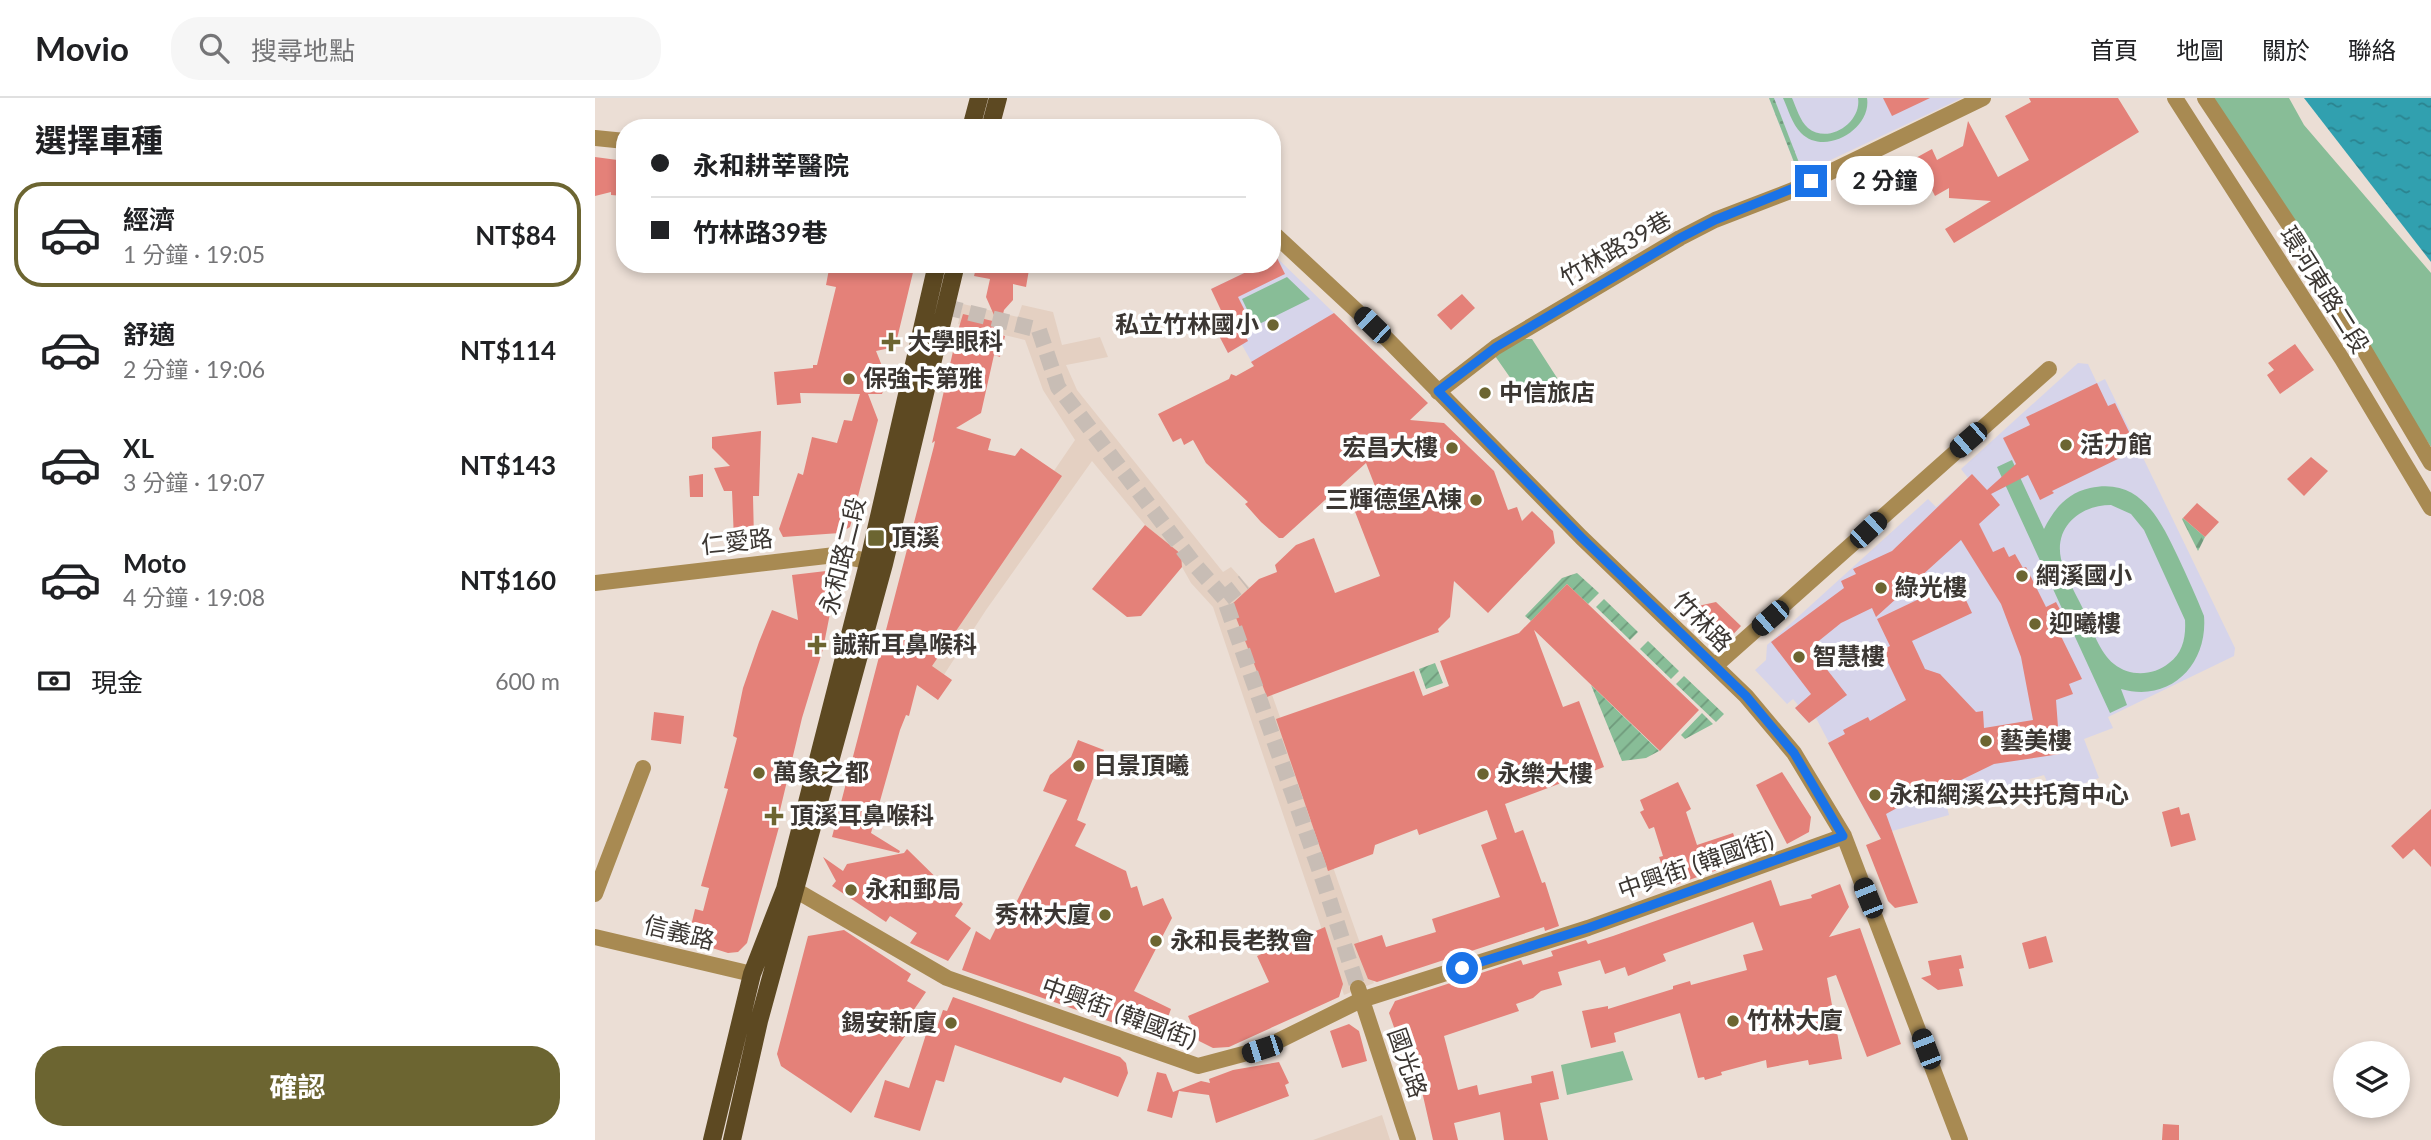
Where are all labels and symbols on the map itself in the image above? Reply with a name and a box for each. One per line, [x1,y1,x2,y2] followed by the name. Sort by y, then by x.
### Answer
[1835,156,1933,206] callout: 2 分鐘
[1795,165,1827,197] route end
[1554,204,1676,291] street label: 竹林路39巷
[2275,220,2376,358] street label: 環河東路二段
[1350,303,1395,347] car
[1115,309,1259,338] place label: 私立竹林國小
[1265,317,1281,333] marker: 私立竹林國小
[907,326,1003,355] place label: 大學眼科
[881,332,901,352] marker: 大學眼科
[863,363,983,392] place label: 保強卡第雅
[841,371,857,387] marker: 保強卡第雅
[1499,377,1595,406] place label: 中信旅店
[1477,385,1493,401] marker: 中信旅店
[1946,418,1991,462] car
[2080,429,2152,458] place label: 活力館
[1342,432,1438,461] place label: 宏昌大樓
[2058,437,2074,453] marker: 活力館
[1444,440,1460,456] marker: 宏昌大樓
[1325,484,1462,513] place label: 三輝德堡A棟
[1468,492,1484,508] marker: 三輝德堡A棟
[813,494,870,617] street label: 永和路二段
[1846,508,1891,552] car
[700,522,774,559] street label: 仁愛路
[892,522,940,551] place label: 頂溪
[866,528,886,548] marker: 頂溪
[2036,560,2132,589] place label: 網溪國小
[2014,568,2030,584] marker: 網溪國小
[1895,572,1967,601] place label: 綠光樓
[1873,580,1889,596] marker: 綠光樓
[1667,585,1739,657] street label: 竹林路
[1748,596,1793,640] car
[2049,608,2121,637] place label: 迎曦樓
[2027,616,2043,632] marker: 迎曦樓
[833,629,977,658] place label: 誠新耳鼻喉科
[807,635,827,655] marker: 誠新耳鼻喉科
[1813,641,1885,670] place label: 智慧樓
[1791,649,1807,665] marker: 智慧樓
[2000,725,2072,754] place label: 藝美樓
[1978,733,1994,749] marker: 藝美樓
[1093,750,1189,779] place label: 日景頂曦
[773,757,869,786] place label: 萬象之都
[1071,758,1087,774] marker: 日景頂曦
[1497,758,1593,787] place label: 永樂大樓
[751,765,767,781] marker: 萬象之都
[1475,766,1491,782] marker: 永樂大樓
[1889,779,2129,808] place label: 永和網溪公共托育中心
[1867,787,1883,803] marker: 永和網溪公共托育中心
[790,800,934,829] place label: 頂溪耳鼻喉科
[764,806,784,826] marker: 頂溪耳鼻喉科
[1614,823,1777,904] street label: 中興街 (韓國街)
[865,874,961,903] place label: 永和郵局
[1851,875,1886,921] car
[843,882,859,898] marker: 永和郵局
[995,899,1091,928] place label: 秀林大廈
[1097,907,1113,923] marker: 秀林大廈
[641,909,718,954] street label: 信義路
[1170,925,1314,954] place label: 永和長老教會
[1148,933,1164,949] marker: 永和長老教會
[1446,952,1478,984] route start
[1038,970,1201,1053] street label: 中興街 (韓國街)
[1747,1005,1843,1034] place label: 竹林大廈
[841,1007,937,1036] place label: 錫安新廈
[1725,1013,1741,1029] marker: 竹林大廈
[943,1015,959,1031] marker: 錫安新廈
[1383,1024,1434,1101] street label: 國光路
[1909,1026,1944,1072] car
[1239,1033,1286,1065] car

